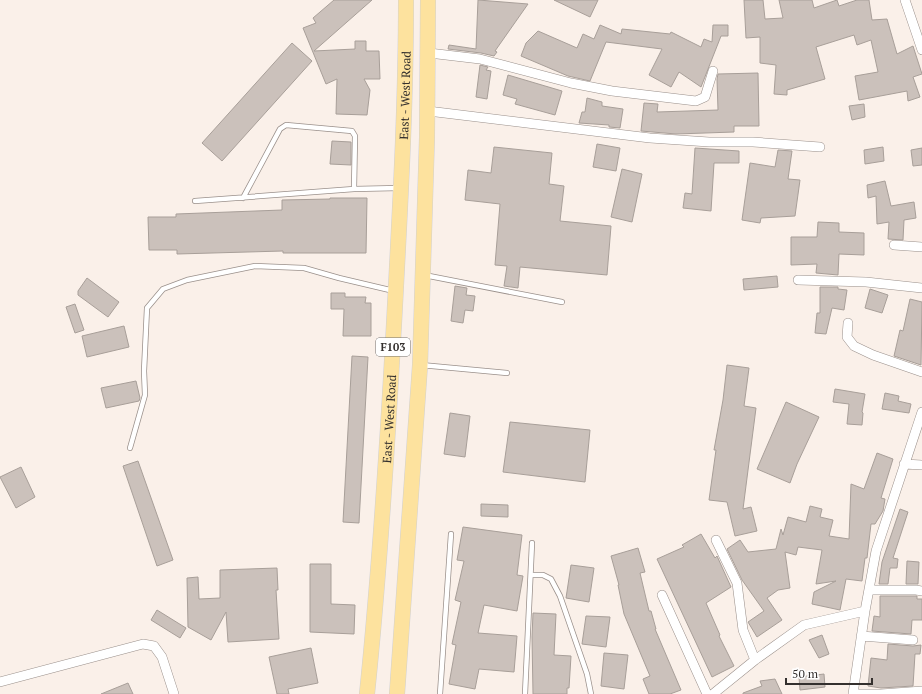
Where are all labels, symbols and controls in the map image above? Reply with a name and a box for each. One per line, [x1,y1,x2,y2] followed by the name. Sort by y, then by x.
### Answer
[396,51,413,140] street label: East - West Road
[376,338,410,356] road number: F103
[378,374,399,464] street label: East - West Road
[786,660,872,686] scale bar
[792,666,819,681] text: 50 m

